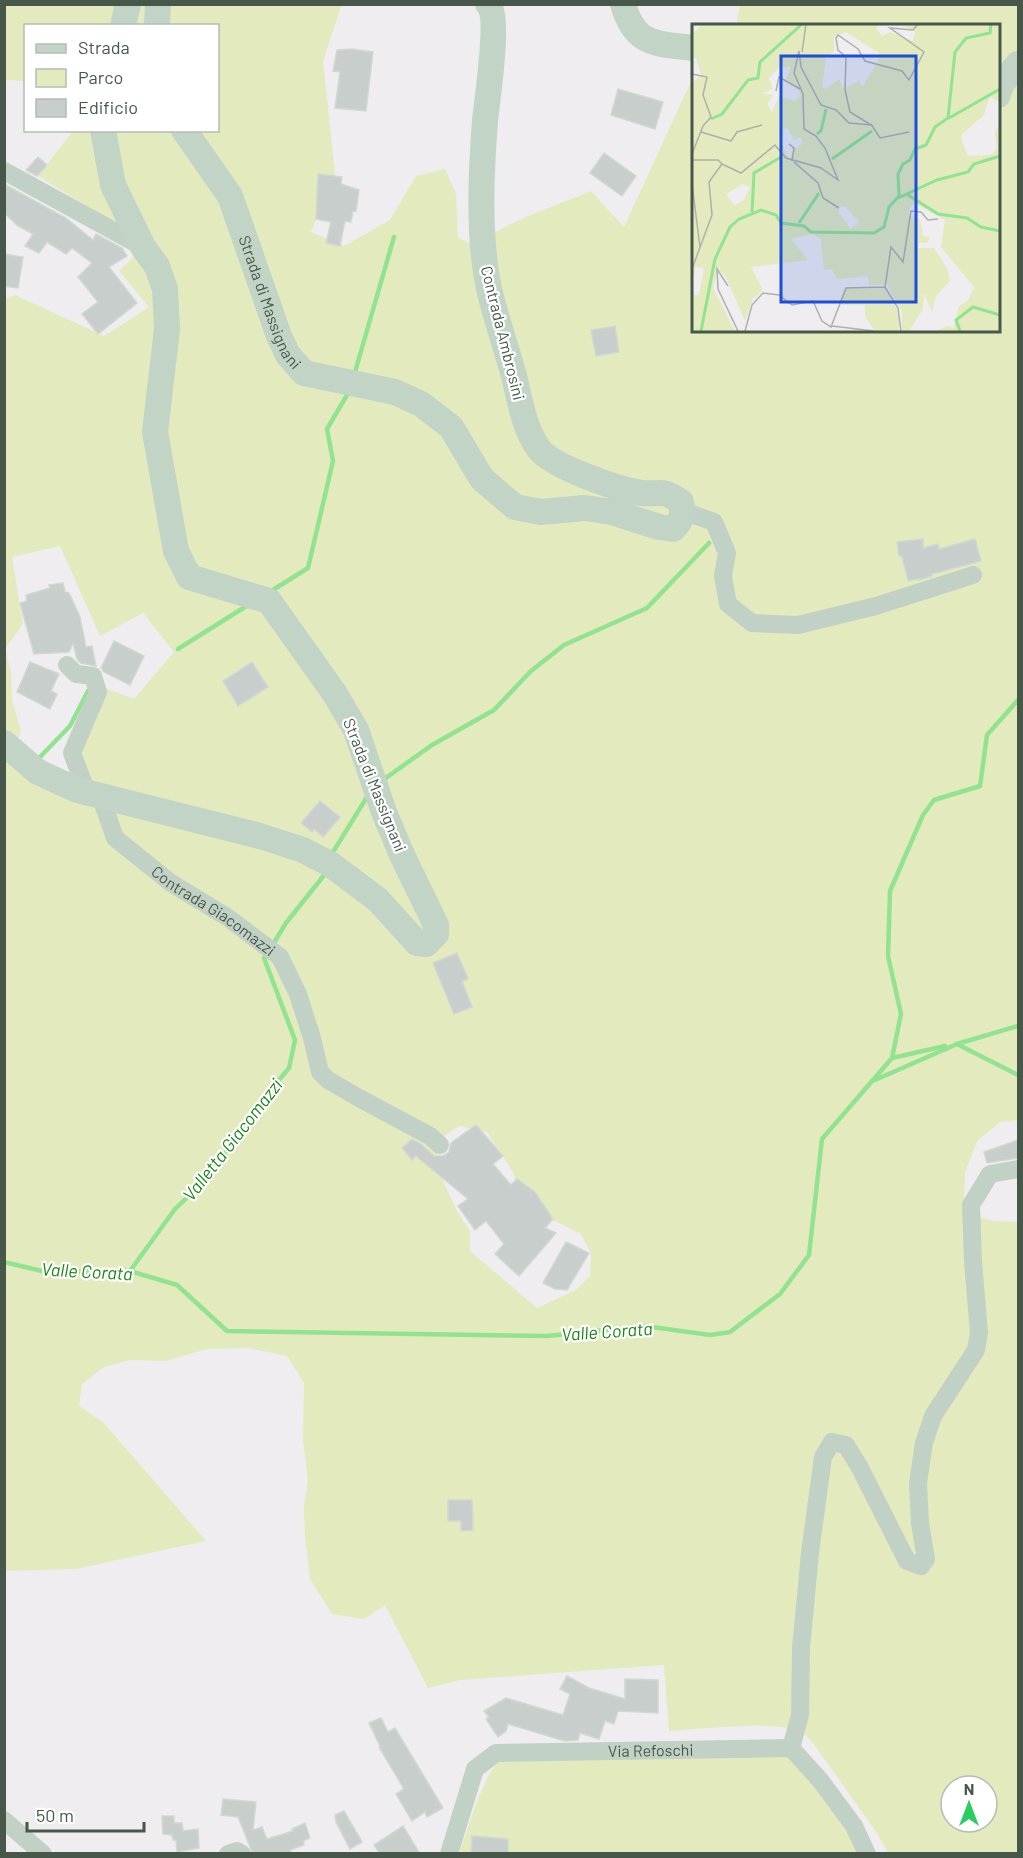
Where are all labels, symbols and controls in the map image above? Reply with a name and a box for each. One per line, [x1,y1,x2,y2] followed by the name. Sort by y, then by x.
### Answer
[24,24,219,132] legend
[692,24,999,332] inset map
[78,36,130,58] text: Strada
[78,66,123,88] text: Parco
[78,96,138,118] text: Edificio
[236,233,306,372] street label: Strada di Massignani
[478,264,529,402] street label: Contrada Ambrosini
[340,715,411,854] street label: Strada di Massignani
[148,861,279,959] street label: Contrada Giacomazzi
[178,1073,287,1205] water label: Valletta Giacomazzi
[41,1258,133,1284] water label: Valle Corata
[561,1317,653,1345] water label: Valle Corata
[608,1740,694,1760] street label: Via Refoschi
[939,1774,999,1834] north arrow
[964,1779,974,1798] text: N
[27,1795,144,1833] scale bar
[36,1804,74,1826] text: 50 m

